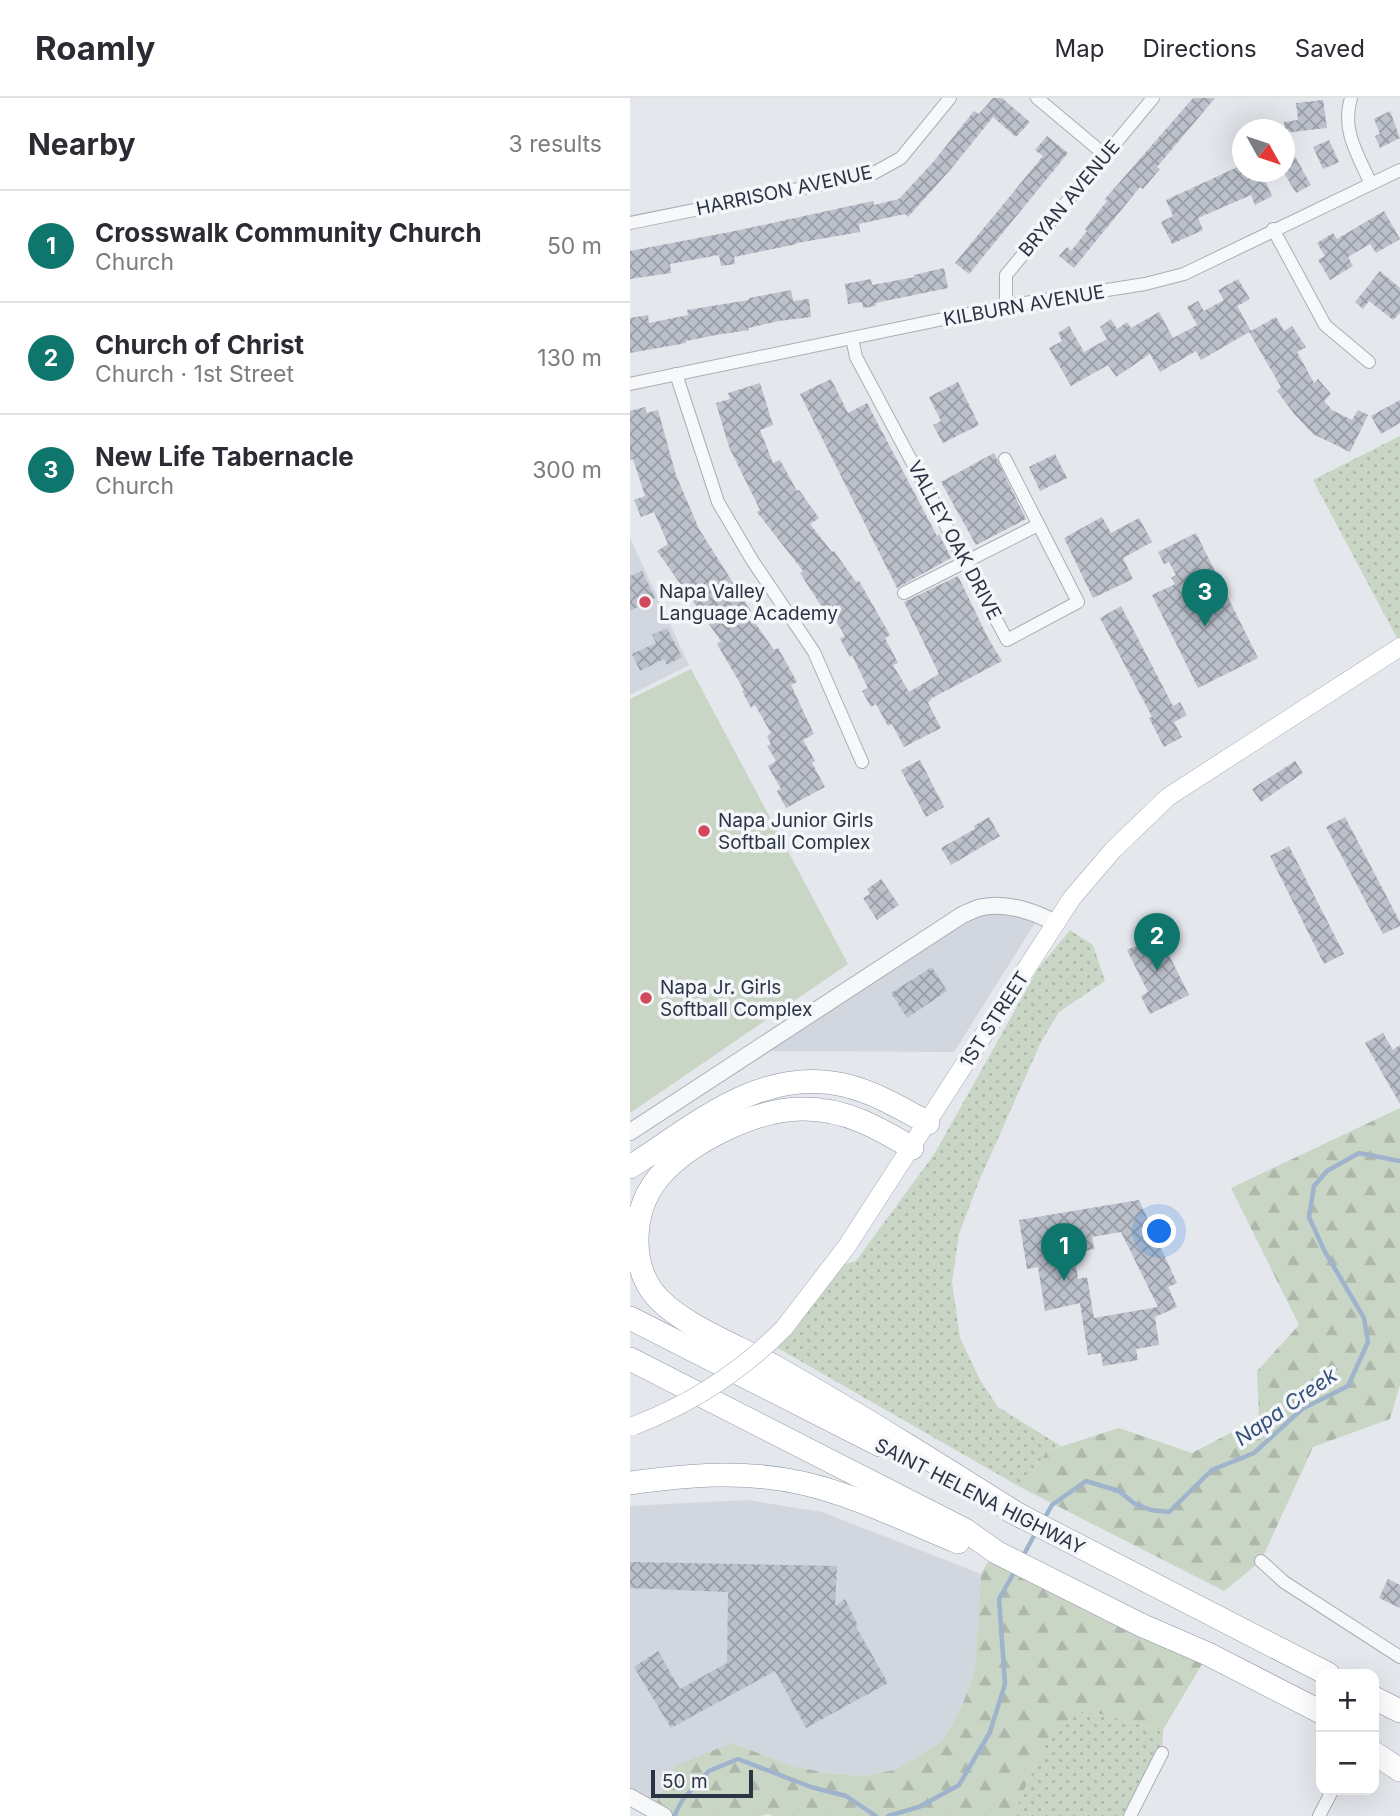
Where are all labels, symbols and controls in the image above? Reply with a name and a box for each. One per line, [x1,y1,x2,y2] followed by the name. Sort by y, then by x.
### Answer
[35,28,155,68] text: Roamly
[1055,34,1104,63] text: Map
[1142,34,1257,63] text: Directions
[1295,34,1365,63] text: Saved
[1232,119,1295,182] north arrow
[28,126,136,162] text: Nearby
[509,130,602,158] text: 3 results
[1014,136,1125,261] street label: BRYAN AVENUE
[694,161,874,220] street label: HARRISON AVENUE
[95,217,482,248] text: Crosswalk Community Church
[46,232,56,260] text: 1
[547,232,602,260] text: 50 m
[95,248,174,276] text: Church
[942,280,1106,331] street label: KILBURN AVENUE
[95,329,304,360] text: Church of Christ
[44,344,58,372] text: 2
[537,344,602,372] text: 130 m
[95,360,294,388] text: Church · 1st Street
[95,441,354,472] text: New Life Tabernacle
[44,456,58,484] text: 3
[532,456,602,484] text: 300 m
[903,457,1006,624] street label: VALLEY OAK DRIVE
[95,472,174,500] text: Church
[1182,569,1228,627] pin: 3
[659,580,838,625] place label: Napa Valley Language Academy
[637,594,653,610] marker: Napa Valley Language Academy
[718,809,873,854] place label: Napa Junior Girls Softball Complex
[696,823,712,839] marker: Napa Junior Girls Softball Complex
[1134,913,1180,971] pin: 2
[955,967,1034,1071] street label: 1ST STREET
[660,976,812,1021] place label: Napa Jr. Girls Softball Complex
[638,990,654,1006] marker: Napa Jr. Girls Softball Complex
[1142,1214,1176,1248] your location
[1041,1223,1087,1281] pin: 1
[1230,1362,1342,1451] water label: Napa Creek
[871,1433,1089,1560] street label: SAINT HELENA HIGHWAY
[1316,1669,1379,1795] map controls
[1316,1669,1379,1732] button: +
[1316,1732,1379,1795] button: −
[651,1767,752,1799] scale bar
[662,1770,708,1793] text: 50 m

